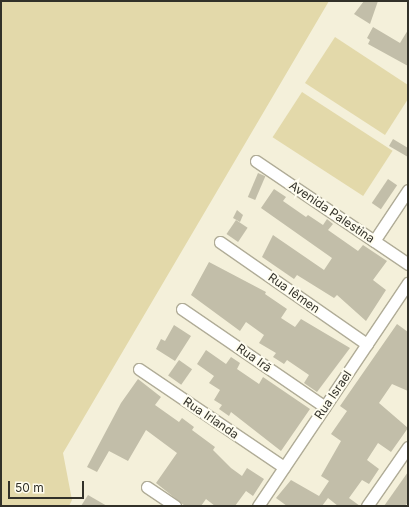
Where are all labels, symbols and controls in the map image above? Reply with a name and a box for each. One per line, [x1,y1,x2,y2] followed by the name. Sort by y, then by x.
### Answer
[287,178,377,246] street label: Avenida Palestina
[265,270,323,316] street label: Rua Iêmen
[234,341,274,375] street label: Rua Irã
[311,368,355,422] street label: Rua Israel
[181,394,241,442] street label: Rua Irlanda
[10,473,86,499] scale bar
[15,480,44,495] text: 50 m

